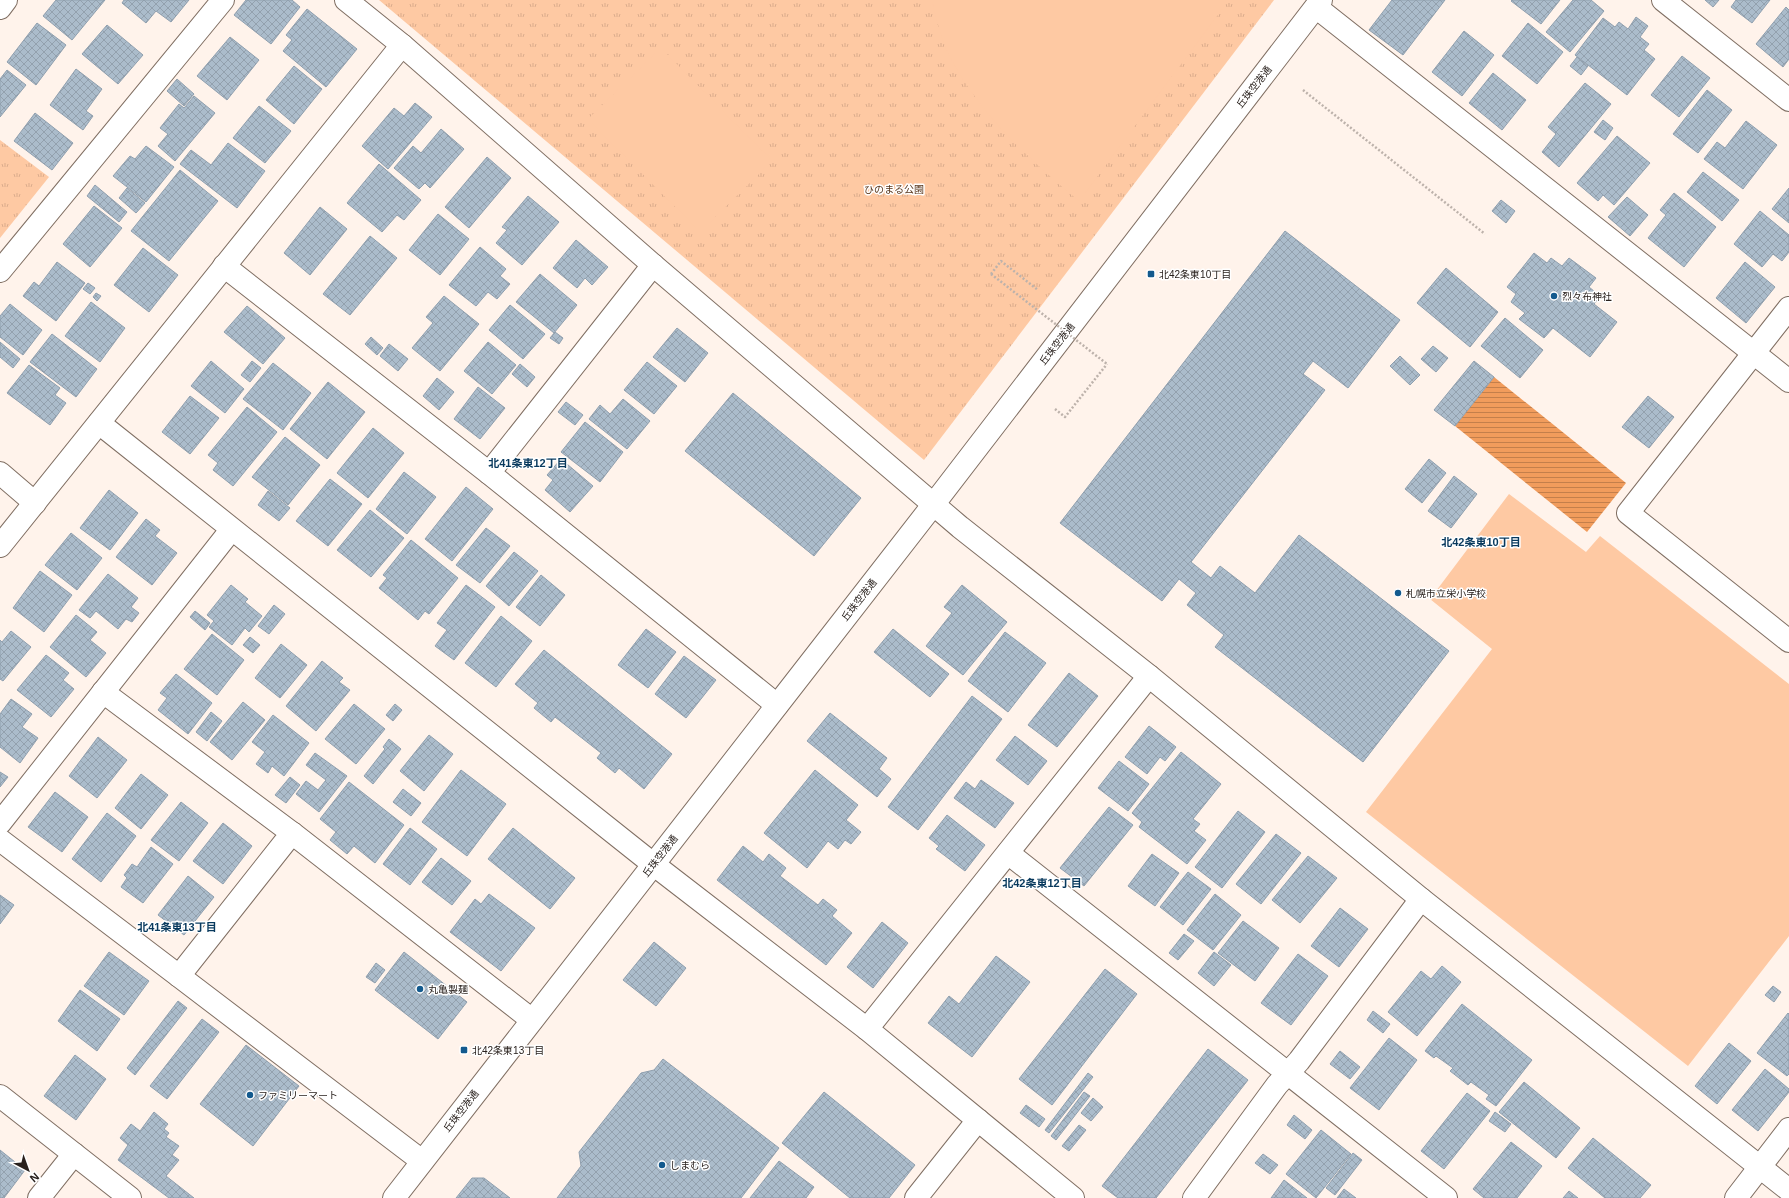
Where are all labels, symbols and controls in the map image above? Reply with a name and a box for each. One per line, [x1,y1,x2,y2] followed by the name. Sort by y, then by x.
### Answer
[1234,64,1274,110] street label: 丘珠空港通
[864,184,924,195] park label: ひのまる公園
[1146,269,1156,279] marker: 北42条東10丁目
[1159,269,1231,280] place label: 北42条東10丁目
[1549,291,1559,301] marker: 烈々布神社
[1562,291,1612,302] place label: 烈々布神社
[1037,321,1077,367] street label: 丘珠空港通
[488,457,568,469] district label: 北41条東12丁目
[1441,536,1521,548] district label: 北42条東10丁目
[839,577,879,623] street label: 丘珠空港通
[1393,588,1403,598] marker: 札幌市立栄小学校
[1406,588,1486,599] place label: 札幌市立栄小学校
[640,833,680,879] street label: 丘珠空港通
[1002,877,1082,889] district label: 北42条東12丁目
[137,921,217,933] district label: 北41条東13丁目
[415,984,425,994] marker: 丸亀製麺
[428,984,468,995] place label: 丸亀製麺
[459,1045,469,1055] marker: 北42条東13丁目
[472,1045,544,1056] place label: 北42条東13丁目
[441,1088,481,1134] street label: 丘珠空港通
[245,1090,255,1100] marker: ファミリーマート
[258,1090,338,1101] place label: ファミリーマート
[8,1150,48,1190] north arrow
[657,1160,667,1170] marker: しまむら
[670,1160,710,1171] place label: しまむら
[28,1170,41,1185] text: N

